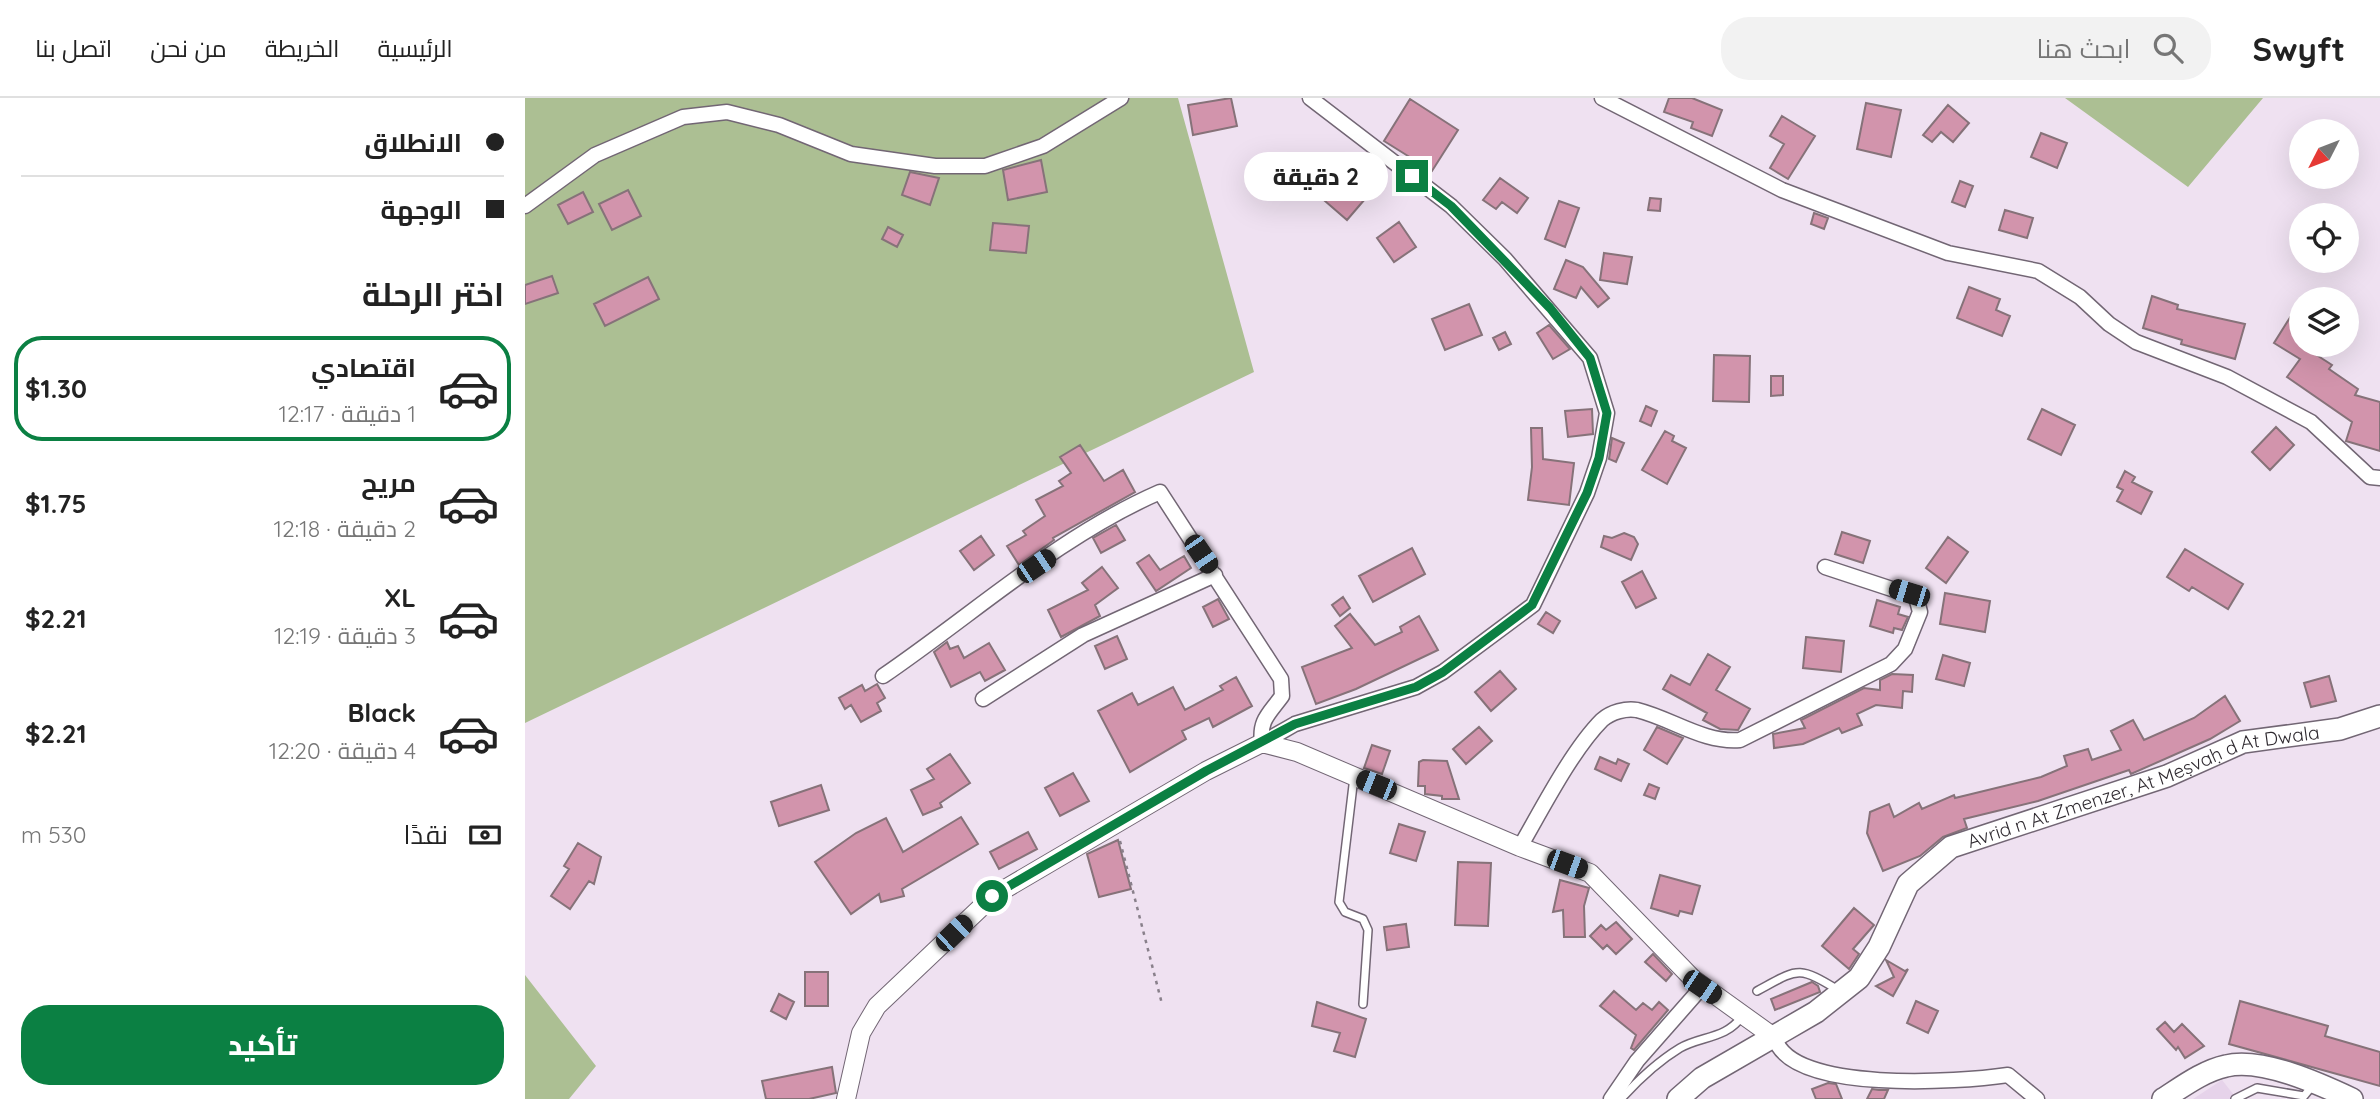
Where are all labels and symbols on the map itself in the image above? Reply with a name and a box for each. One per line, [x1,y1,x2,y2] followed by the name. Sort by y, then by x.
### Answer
[2289,119,2359,189] north arrow
[1244,152,1387,200] callout: 2 دقيقة
[1396,160,1428,192] route end
[1181,531,1222,577] car
[1013,546,1060,586] car
[1886,577,1933,609] car
[1964,720,2321,853] street label: Avrid n At Zmenzer, At Meṣvaḥ d At Dwala
[1353,767,1400,803] car
[1544,847,1591,881] car
[976,880,1008,912] route start
[932,911,977,955] car
[1679,967,1726,1007] car

